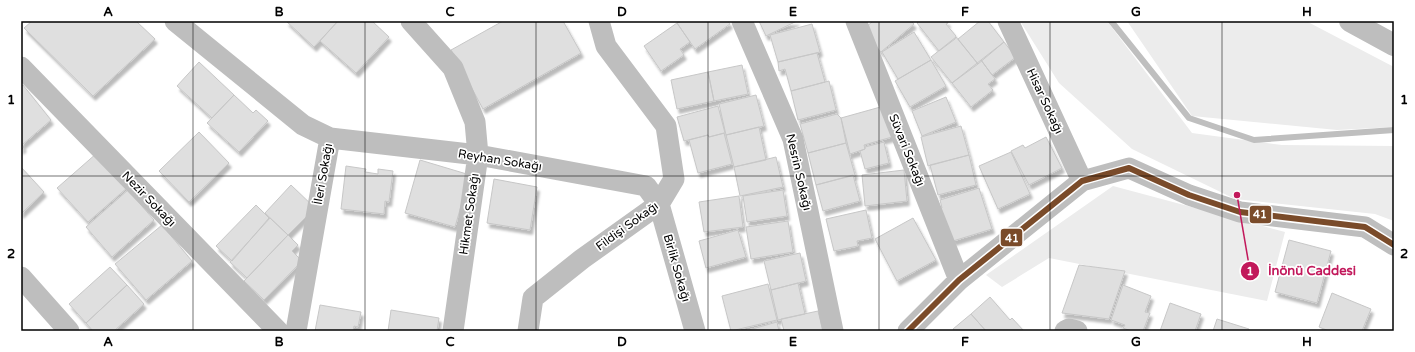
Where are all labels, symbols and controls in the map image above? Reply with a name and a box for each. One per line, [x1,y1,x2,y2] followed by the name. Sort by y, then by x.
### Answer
[103,4,113,20] text: A
[274,4,284,20] text: B
[445,4,455,20] text: C
[617,4,627,20] text: D
[789,4,797,20] text: E
[961,4,969,20] text: F
[1131,4,1141,20] text: G
[1302,4,1312,20] text: H
[1024,66,1066,136] street label: Hisar Sokağı
[7,92,15,108] text: 1
[1400,92,1408,108] text: 1
[886,112,928,188] street label: Süvari Sokağı
[783,132,815,212] street label: Nesrin Sokağı
[311,142,335,206] street label: İleri Sokağı
[457,146,543,174] street label: Reyhan Sokağı
[119,168,179,230] street label: Nezir Sokağı
[456,172,482,256] street label: Hikmet Sokağı
[593,199,661,253] street label: Fildişi Sokağı
[1249,205,1272,224] line badge: 41
[1253,208,1267,221] text: 41
[1000,228,1023,247] line badge: 41
[661,232,693,304] street label: Birlik Sokağı
[1005,232,1019,245] text: 41
[7,246,15,262] text: 2
[1400,246,1408,262] text: 2
[1240,258,1364,283] callout: İnönü Caddesi
[1268,263,1356,279] text: İnönü Caddesi
[1246,264,1254,278] text: 1
[103,334,113,350] text: A
[274,334,284,350] text: B
[445,334,455,350] text: C
[617,334,627,350] text: D
[789,334,797,350] text: E
[961,334,969,350] text: F
[1131,334,1141,350] text: G
[1302,334,1312,350] text: H

